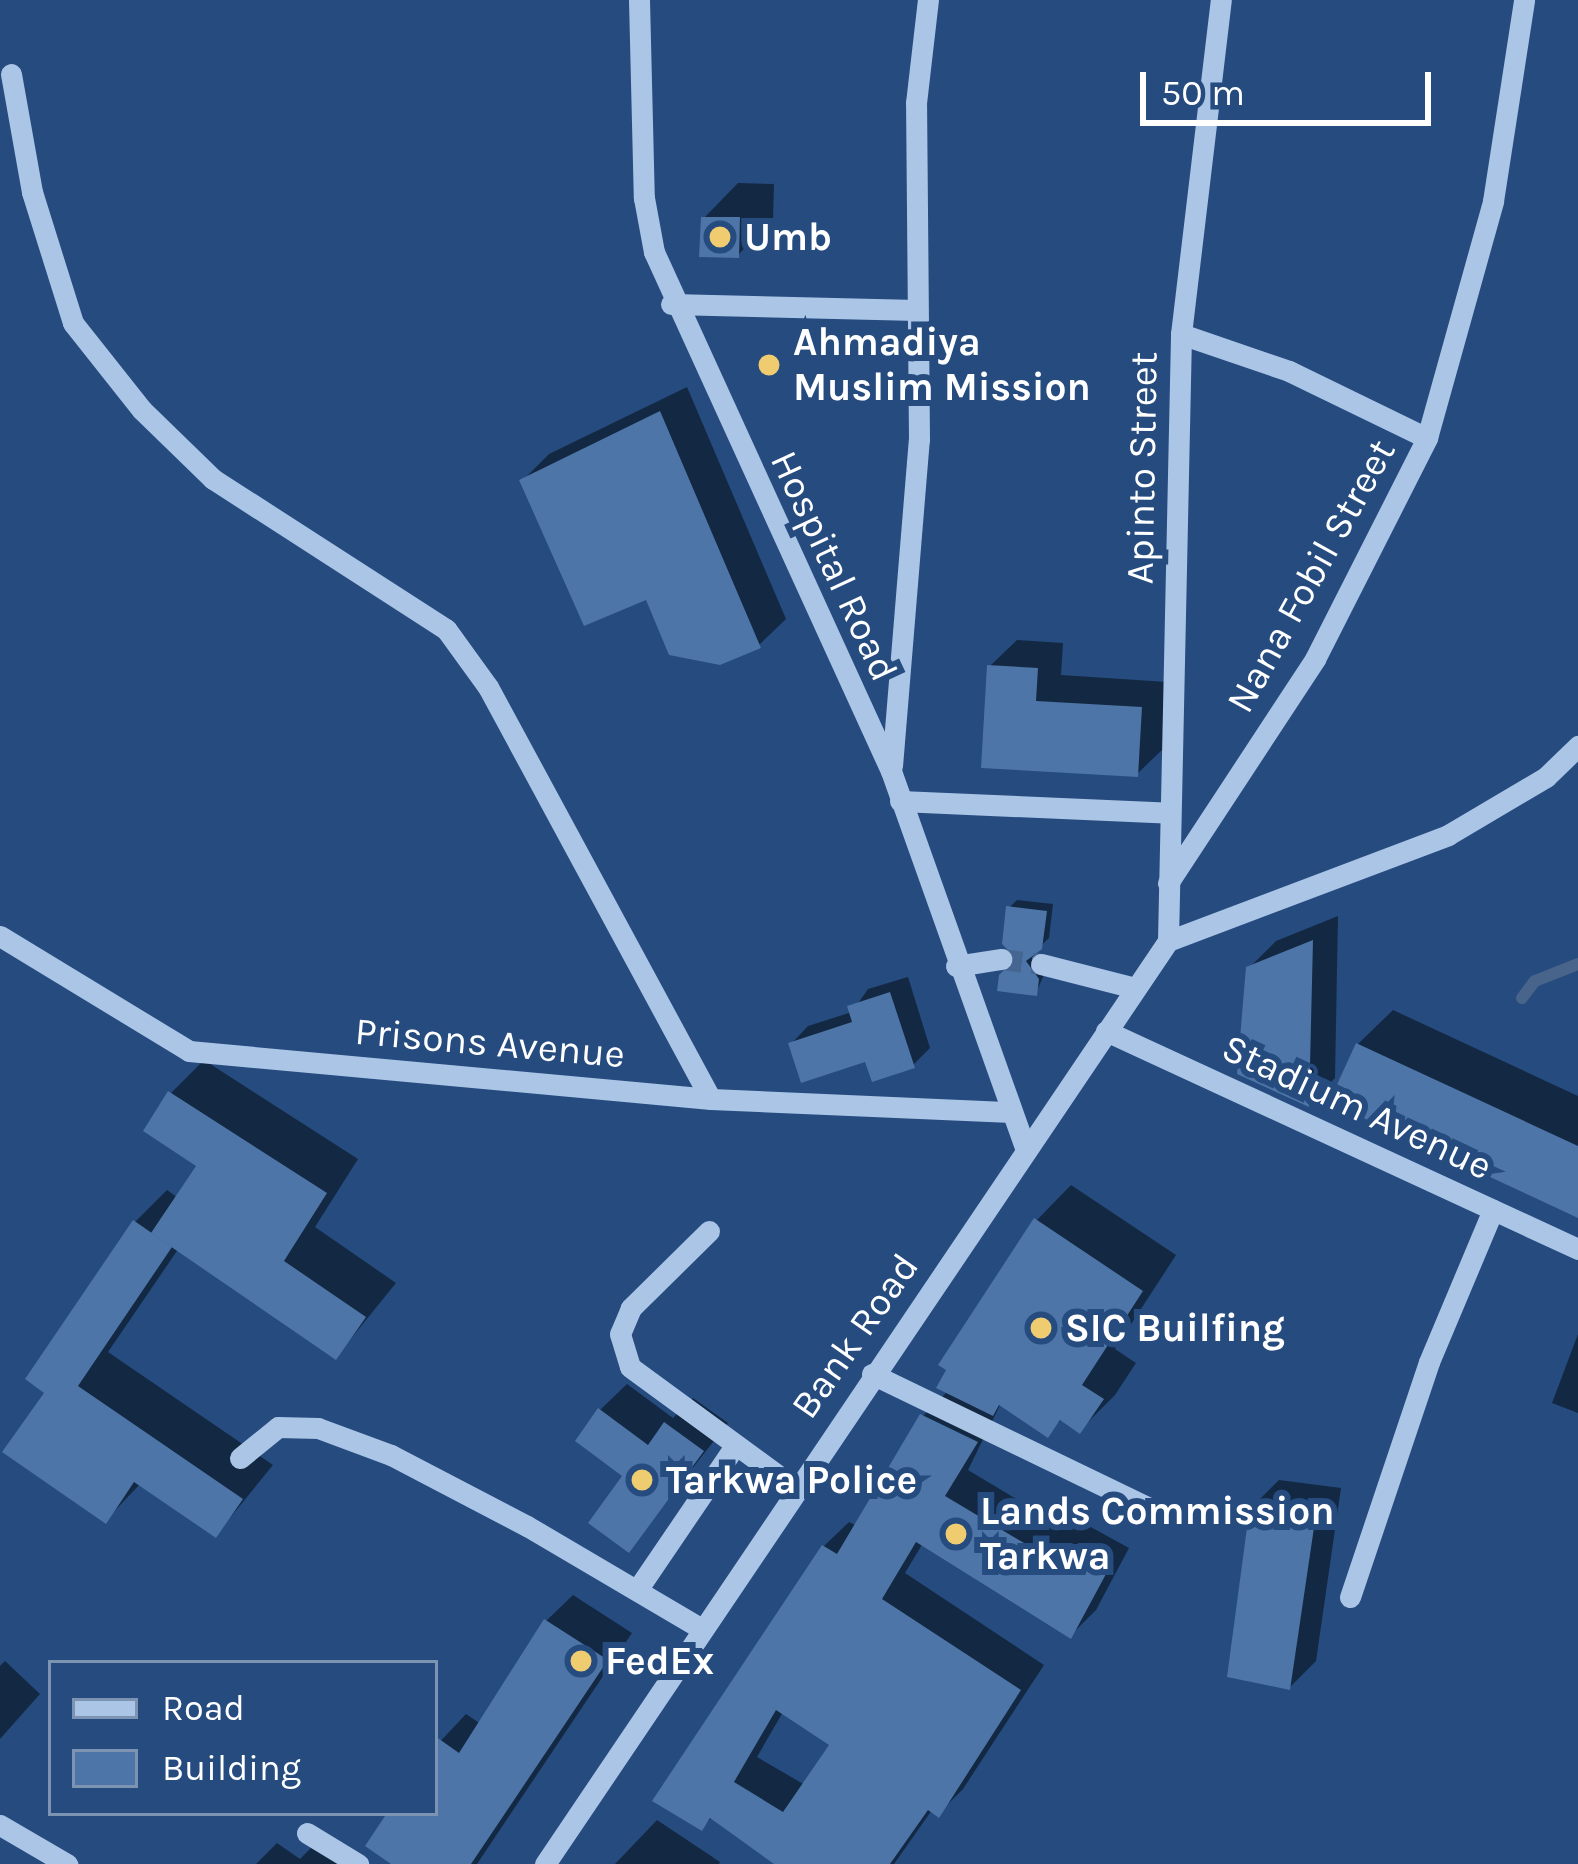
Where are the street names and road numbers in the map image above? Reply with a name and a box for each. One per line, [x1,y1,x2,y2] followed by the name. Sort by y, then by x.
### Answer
[1117,351,1167,585] street label: Apinto Street
[1217,431,1405,721] street label: Nana Fobil Street
[760,444,908,688] street label: Hospital Road
[353,1008,627,1078] street label: Prisons Avenue
[1215,1024,1499,1190] street label: Stadium Avenue
[781,1245,929,1427] street label: Bank Road

